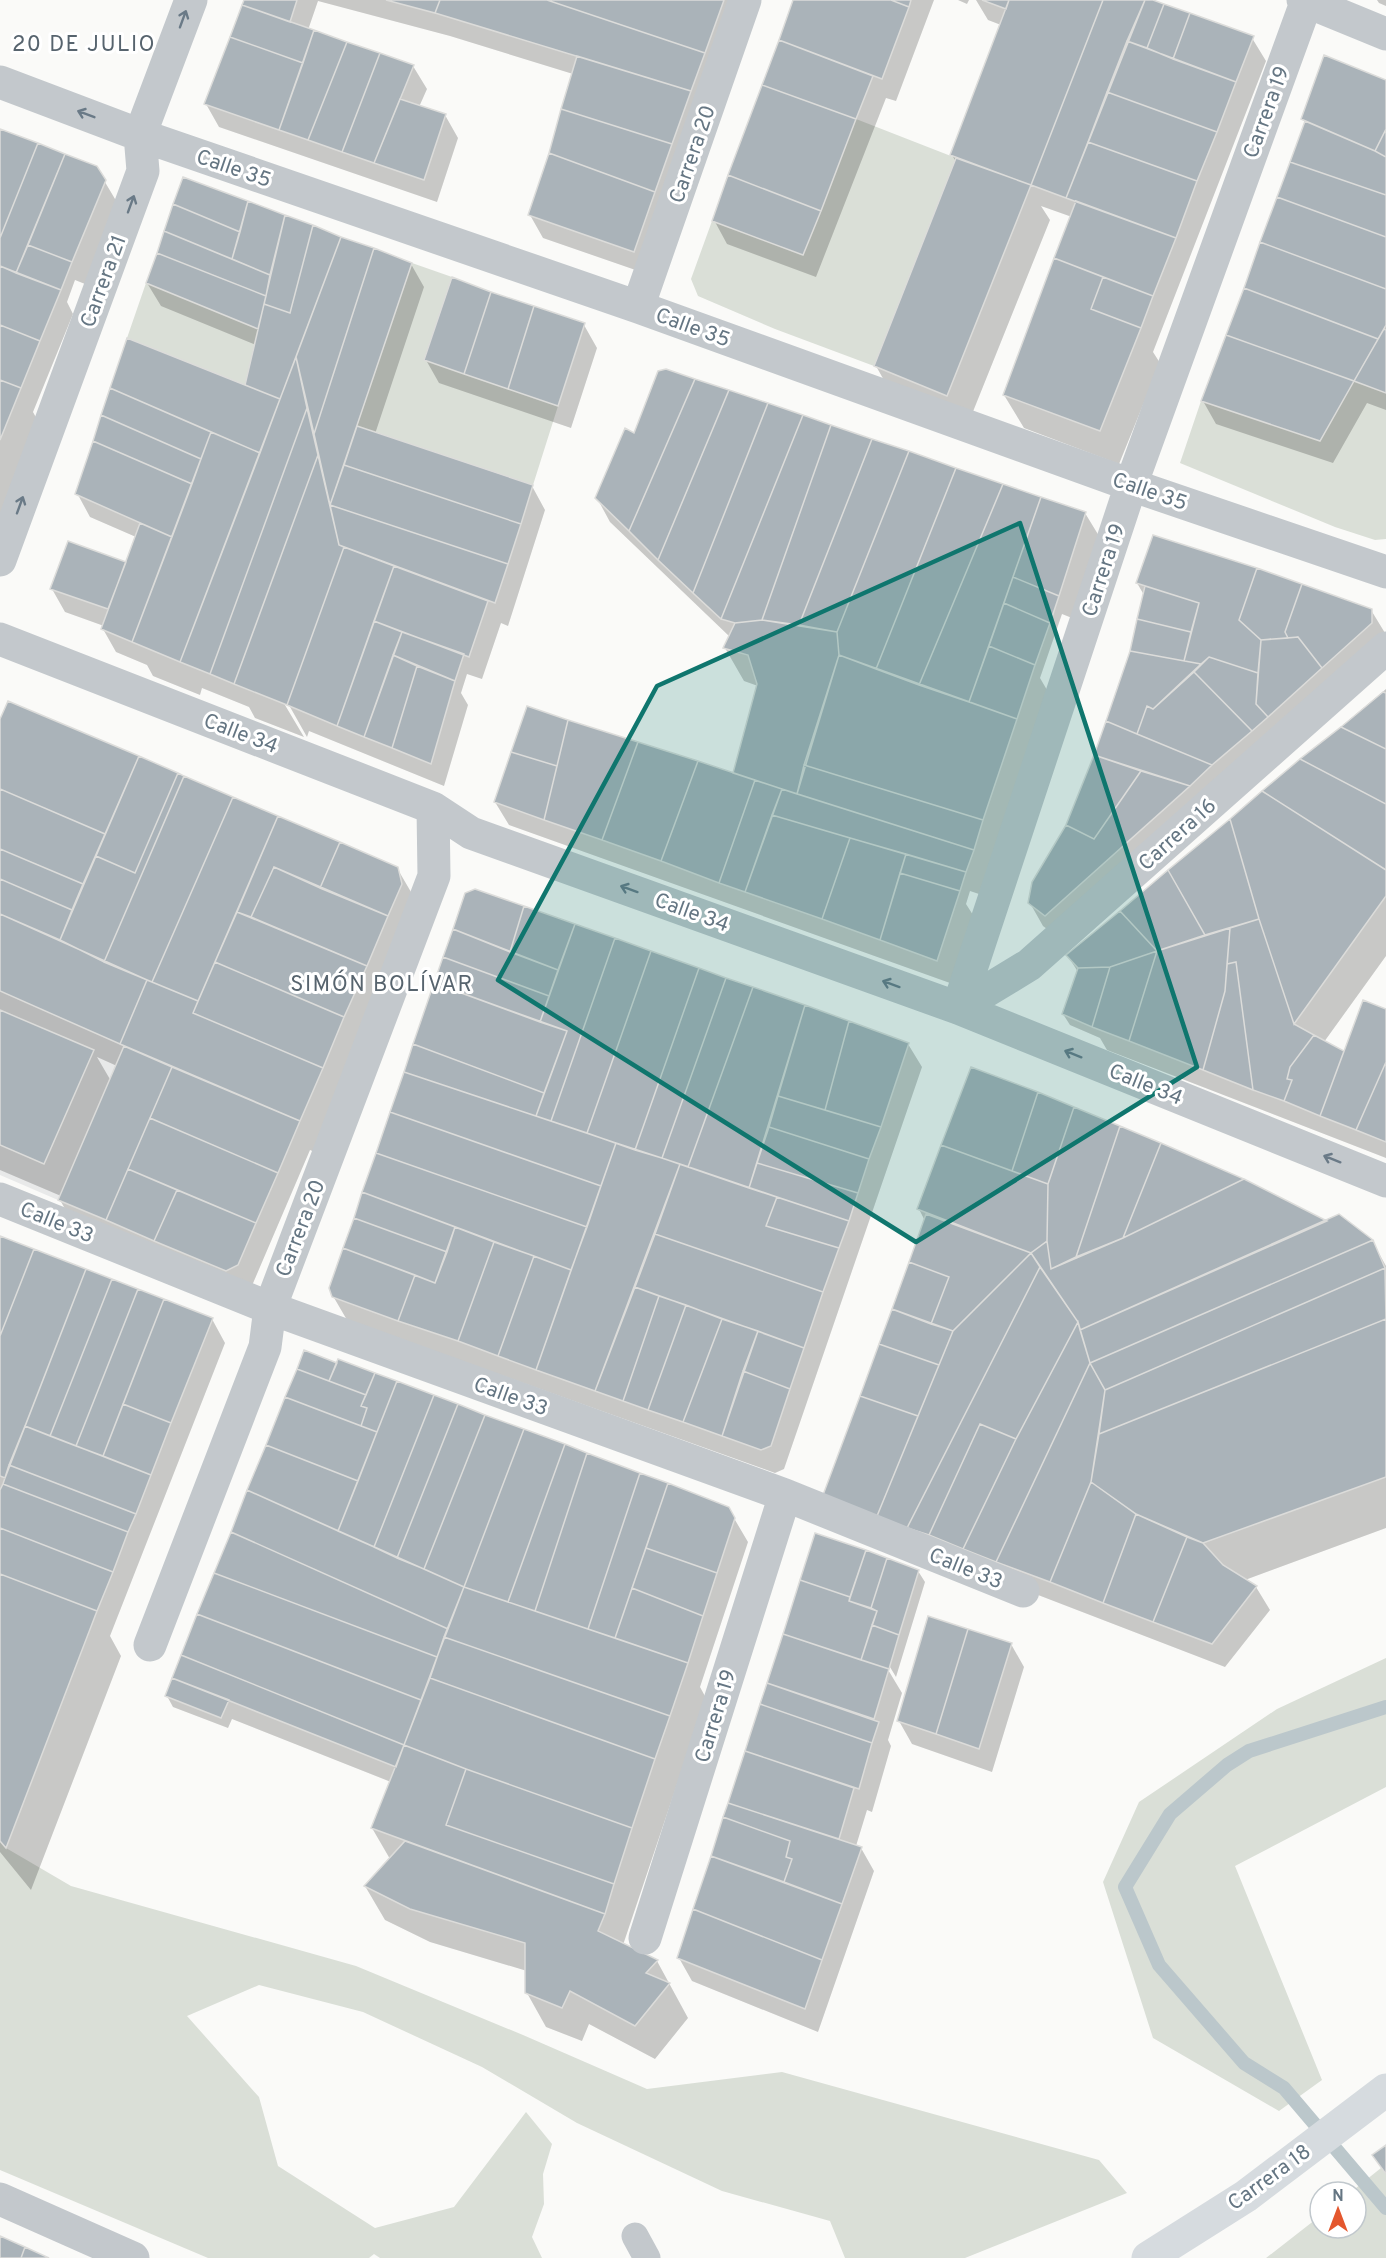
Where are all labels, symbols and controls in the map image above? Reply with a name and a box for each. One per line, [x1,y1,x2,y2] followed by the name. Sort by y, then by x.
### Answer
[179,11,190,29] one-way arrow
[12,32,156,59] district label: 20 DE JULIO
[1238,63,1297,162] street label: Carrera 19
[664,102,723,207] street label: Carrera 20
[77,108,96,119] one-way arrow
[192,144,275,195] street label: Calle 35
[127,195,138,214] one-way arrow
[75,232,134,331] street label: Carrera 21
[651,302,734,354] street label: Calle 35
[1108,467,1191,518] street label: Calle 35
[16,497,27,515] one-way arrow
[1077,521,1132,620] street label: Carrera 19
[199,708,282,761] street label: Calle 34
[1133,793,1223,877] street label: Carrera 16
[620,883,639,894] one-way arrow
[650,887,733,939] street label: Calle 34
[290,969,474,999] district label: SIMÓN BOLÍVAR
[883,977,901,988] one-way arrow
[1064,1048,1083,1059] one-way arrow
[1104,1058,1186,1112] street label: Calle 34
[1323,1153,1342,1164] one-way arrow
[270,1176,332,1281] street label: Carrera 20
[16,1196,97,1250] street label: Calle 33
[470,1372,551,1423] street label: Calle 33
[925,1542,1006,1596] street label: Calle 33
[689,1666,743,1766] street label: Carrera 19
[1223,2139,1317,2218] street label: Carrera 18
[1308,2180,1368,2240] north arrow
[1332,2187,1344,2207] text: N

